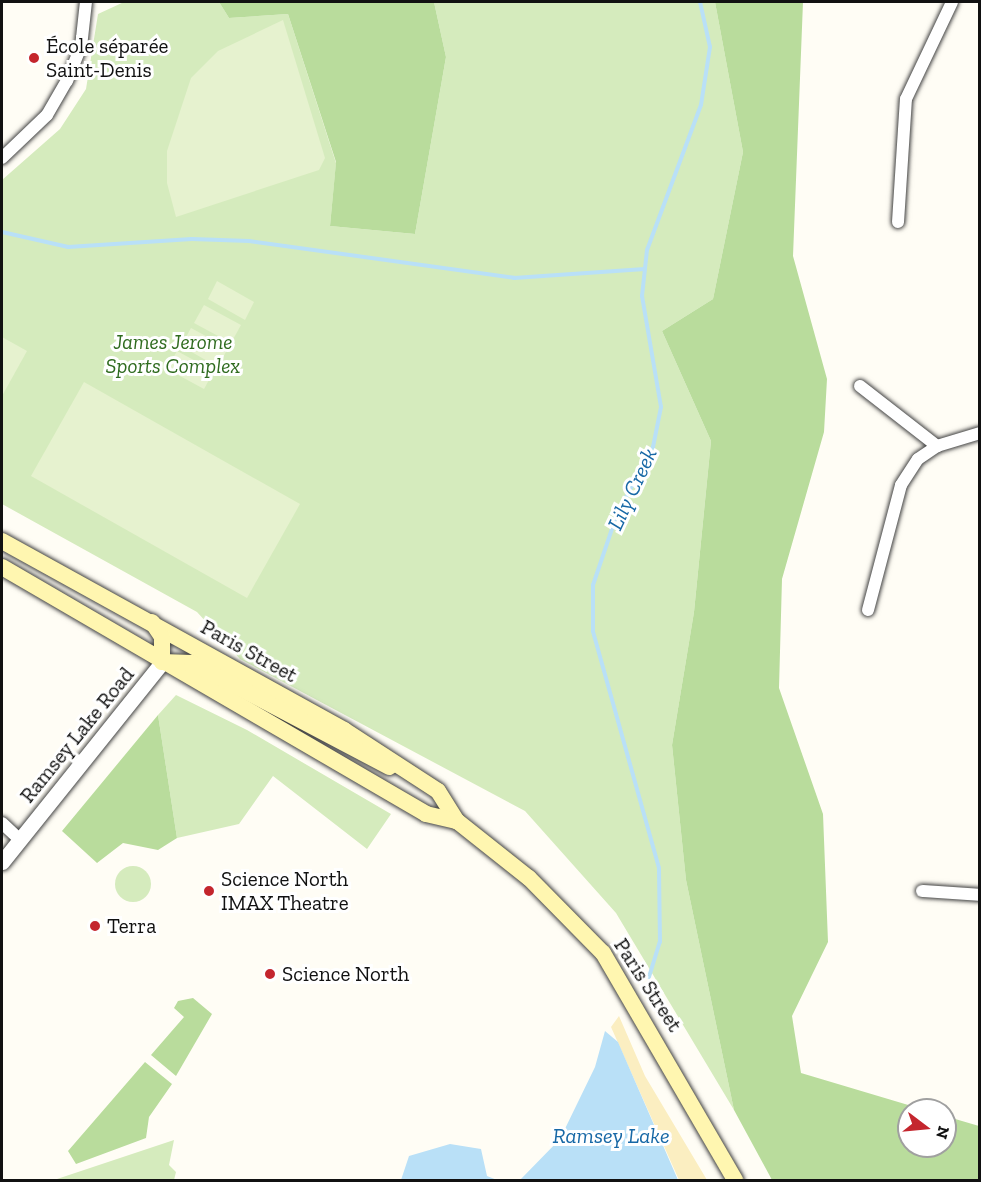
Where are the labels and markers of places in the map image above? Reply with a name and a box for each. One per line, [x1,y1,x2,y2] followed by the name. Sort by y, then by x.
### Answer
[46,33,168,83] place label: École séparée Saint-Denis
[27,51,41,65] marker: École séparée Saint-Denis
[221,866,349,916] place label: Science North IMAX Theatre
[202,884,216,898] marker: Science North IMAX Theatre
[107,913,156,939] place label: Terra
[88,919,102,933] marker: Terra
[282,961,409,987] place label: Science North
[263,967,277,981] marker: Science North

